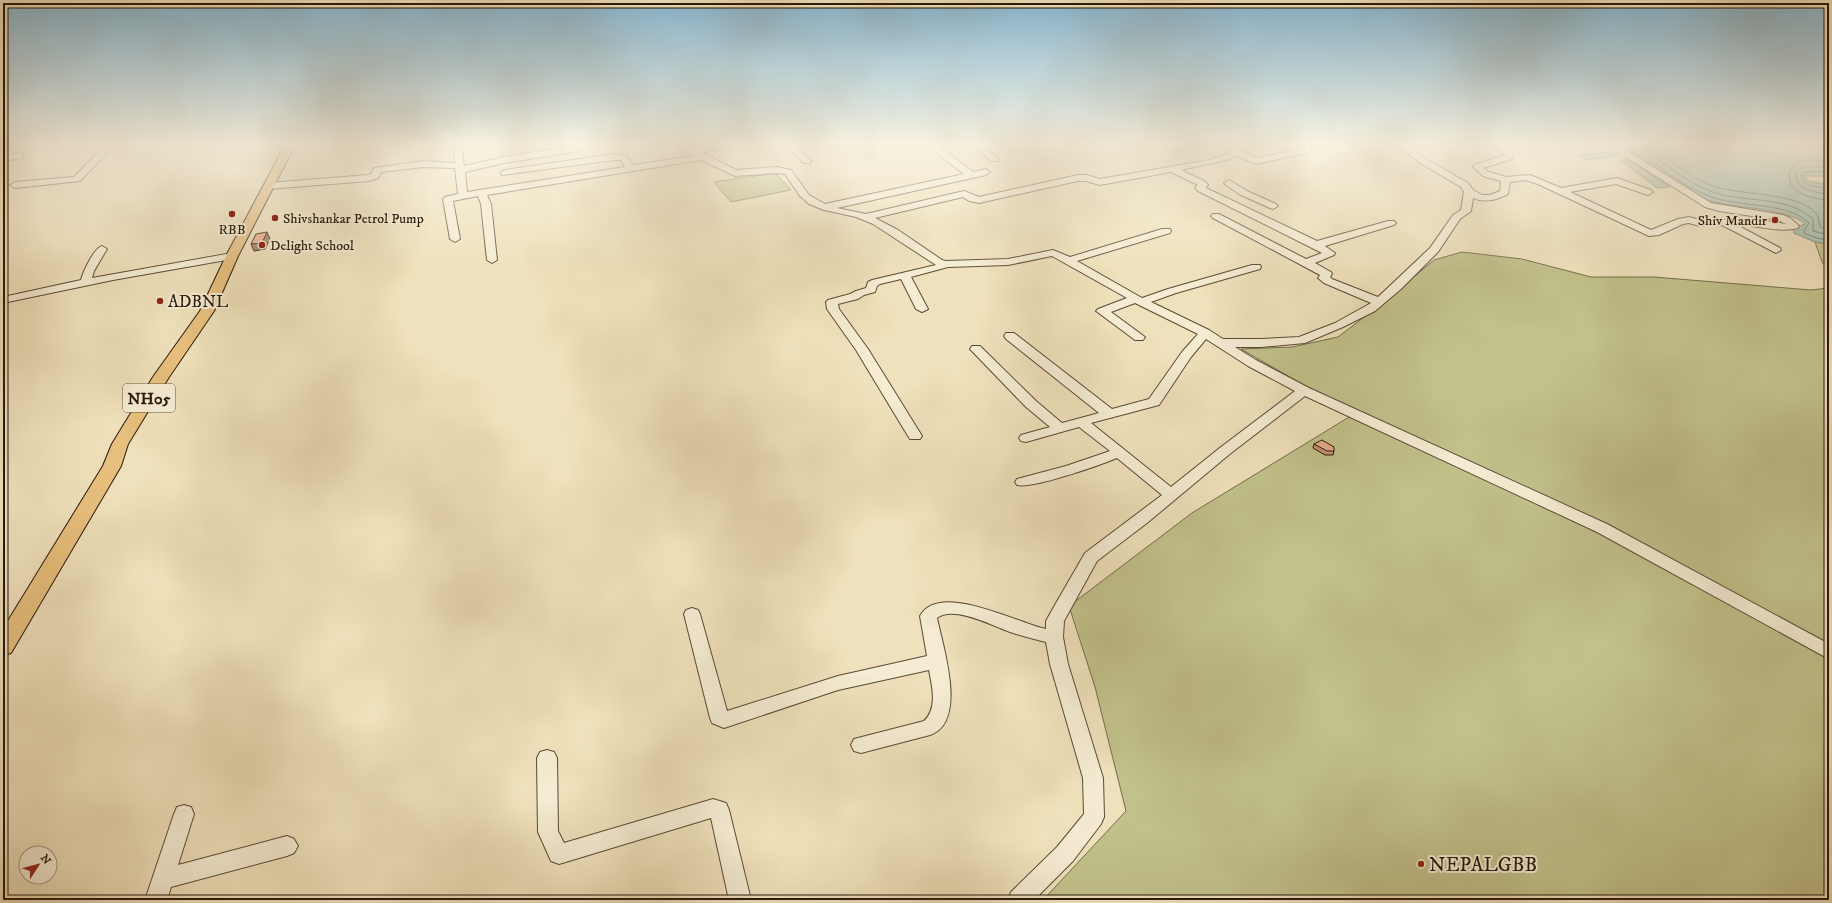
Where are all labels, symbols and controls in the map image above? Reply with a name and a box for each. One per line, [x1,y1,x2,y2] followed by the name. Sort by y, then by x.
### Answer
[227,209,237,219] marker: RBB
[283,210,424,228] place label: Shivshankar Petrol Pump
[1698,212,1768,230] place label: Shiv Mandir
[270,213,280,223] marker: Shivshankar Petrol Pump
[1770,215,1780,225] marker: Shiv Mandir
[218,221,246,239] place label: RBB
[270,237,355,255] place label: Delight School
[257,240,267,250] marker: Delight School
[168,291,228,313] place label: ADBNL
[155,296,165,306] marker: ADBNL
[123,384,175,412] road number: NH05
[18,845,58,885] north arrow
[37,852,54,867] text: N
[1429,853,1537,878] place label: NEPALGBB
[1416,859,1426,869] marker: NEPALGBB

